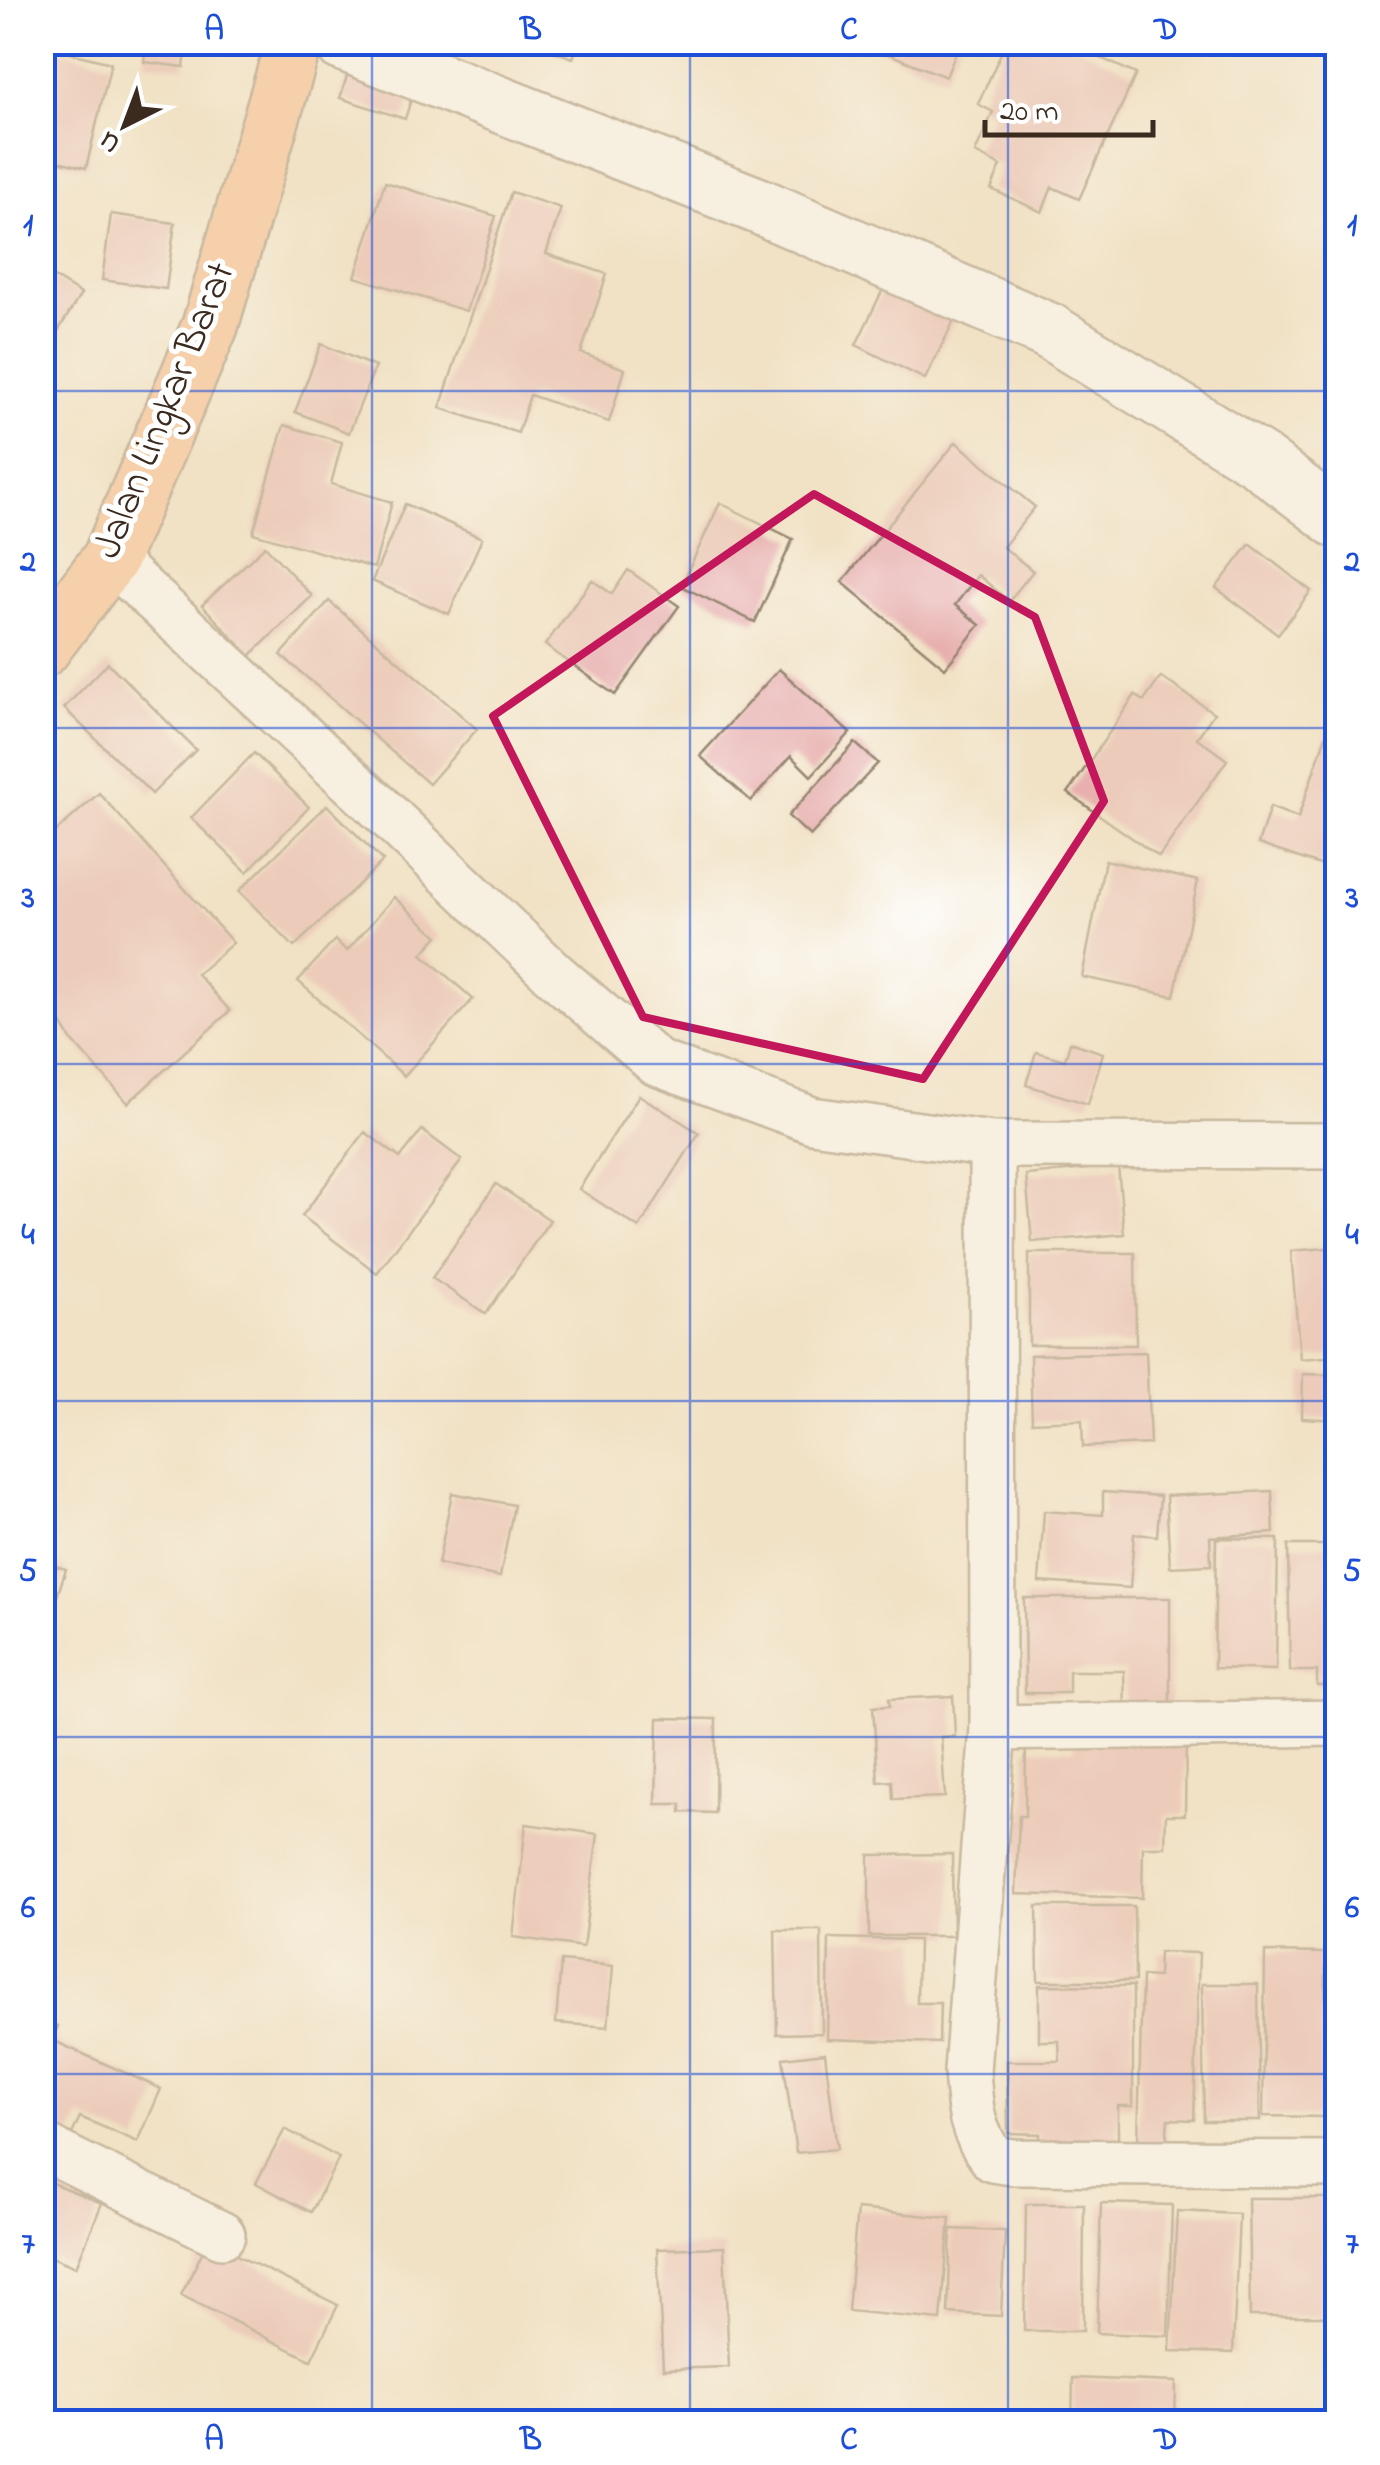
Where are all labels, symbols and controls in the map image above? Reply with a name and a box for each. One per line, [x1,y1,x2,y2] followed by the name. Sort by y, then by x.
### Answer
[204,8,224,55] text: A
[518,8,542,55] text: B
[840,8,858,55] text: C
[1152,8,1178,55] text: D
[75,75,175,175] north arrow
[985,75,1152,137] scale bar
[1000,91,1059,135] text: 20 m
[90,120,131,162] text: U
[23,204,33,251] text: 1
[1347,204,1357,251] text: 1
[80,254,252,568] street label: Jalan Lingkar Barat
[19,540,36,587] text: 2
[1343,540,1360,587] text: 2
[20,876,35,923] text: 3
[1344,876,1359,923] text: 3
[21,1213,35,1260] text: 4
[1345,1213,1359,1260] text: 4
[19,1549,37,1596] text: 5
[1343,1549,1361,1596] text: 5
[21,1886,35,1933] text: 6
[1345,1886,1359,1933] text: 6
[21,2222,35,2269] text: 7
[1345,2222,1359,2269] text: 7
[204,2418,224,2465] text: A
[518,2418,542,2465] text: B
[840,2418,858,2465] text: C
[1152,2418,1178,2465] text: D

